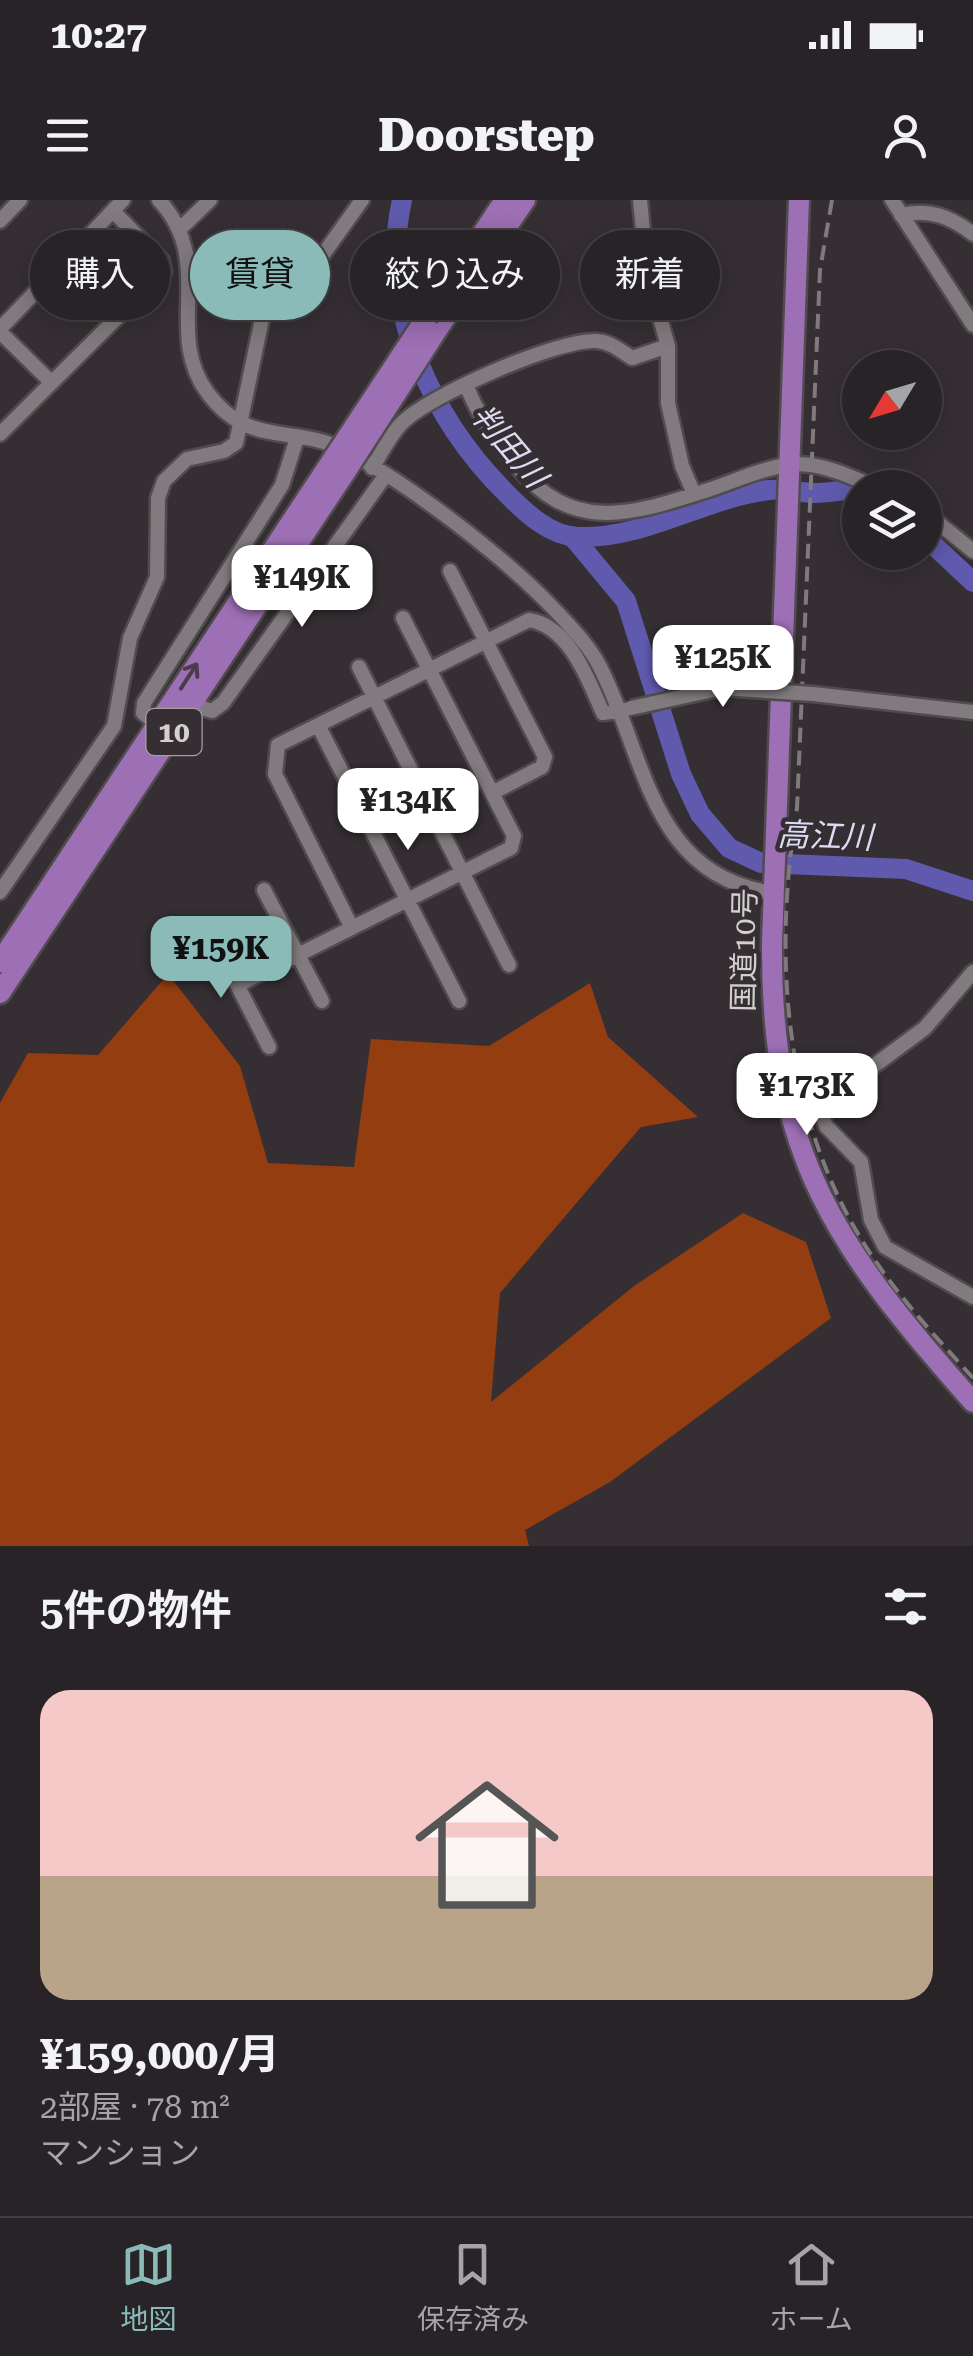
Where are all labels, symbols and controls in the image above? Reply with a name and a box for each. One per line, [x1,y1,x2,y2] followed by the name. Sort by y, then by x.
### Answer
[50,13,147,57] text: 10:27
[40,108,95,163] icon: menu
[878,108,933,163] icon: person
[378,109,595,162] text: Doorstep
[30,230,170,320] chip: 購入
[190,230,330,320] chip: 賃貸
[350,230,560,320] chip: 絞り込み
[580,230,720,320] chip: 新着
[842,350,942,450] north arrow
[842,350,942,570] map controls
[464,397,556,497] water label: 判田川
[842,470,942,570] button: layers
[232,545,372,630] pin: ¥149K
[254,558,350,596] text: ¥149K
[653,625,793,710] pin: ¥125K
[675,638,771,676] text: ¥125K
[179,663,200,691] one-way arrow
[146,709,202,755] road number: 10
[338,768,478,853] pin: ¥134K
[360,781,456,819] text: ¥134K
[776,815,877,857] water label: 高江川
[725,888,763,1012] street label: 国道10号
[151,916,291,1001] pin: ¥159K
[173,929,269,967] text: ¥159K
[737,1053,877,1138] pin: ¥173K
[759,1066,855,1104] text: ¥173K
[878,1579,933,1634] icon: filters
[40,1586,232,1635] text: 5件の物件
[397,1755,577,1935] icon: home
[40,2030,280,2079] text: ¥159,000/月
[40,2088,230,2126] text: 2部屋 · 78 m²
[40,2134,200,2172] text: マンション
[120,2237,176,2337] tab: 地図
[417,2237,529,2337] tab: 保存済み
[770,2237,853,2337] tab: ホーム

